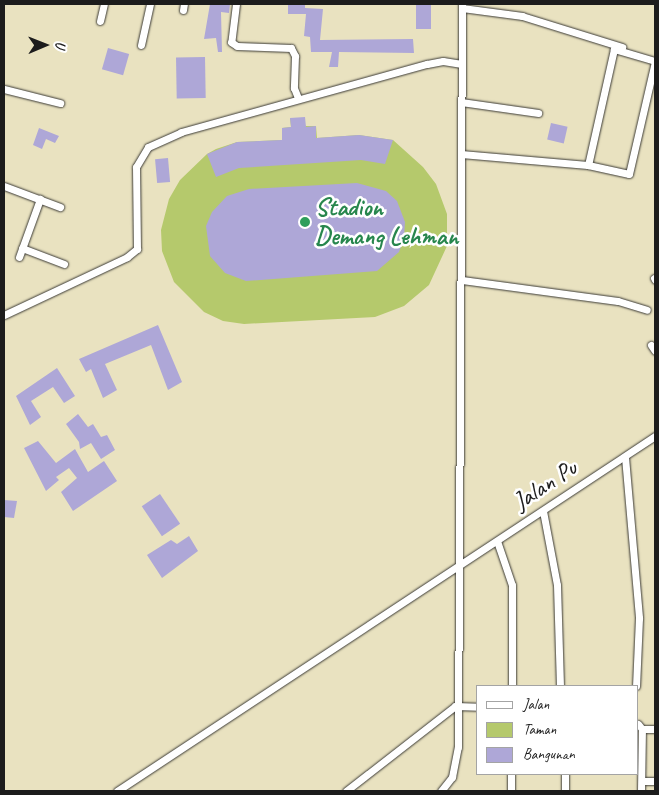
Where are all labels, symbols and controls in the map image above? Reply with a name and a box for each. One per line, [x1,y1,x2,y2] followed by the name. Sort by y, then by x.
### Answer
[20,20,70,70] north arrow
[52,41,69,48] text: U
[315,193,457,252] place label: Stadion Demang Lehman
[299,216,311,228] marker: Stadion Demang Lehman
[507,453,583,517] street label: Jalan Pu
[477,685,639,775] legend
[523,695,549,714] text: Jalan
[523,720,556,739] text: Taman
[523,745,575,764] text: Bangunan

